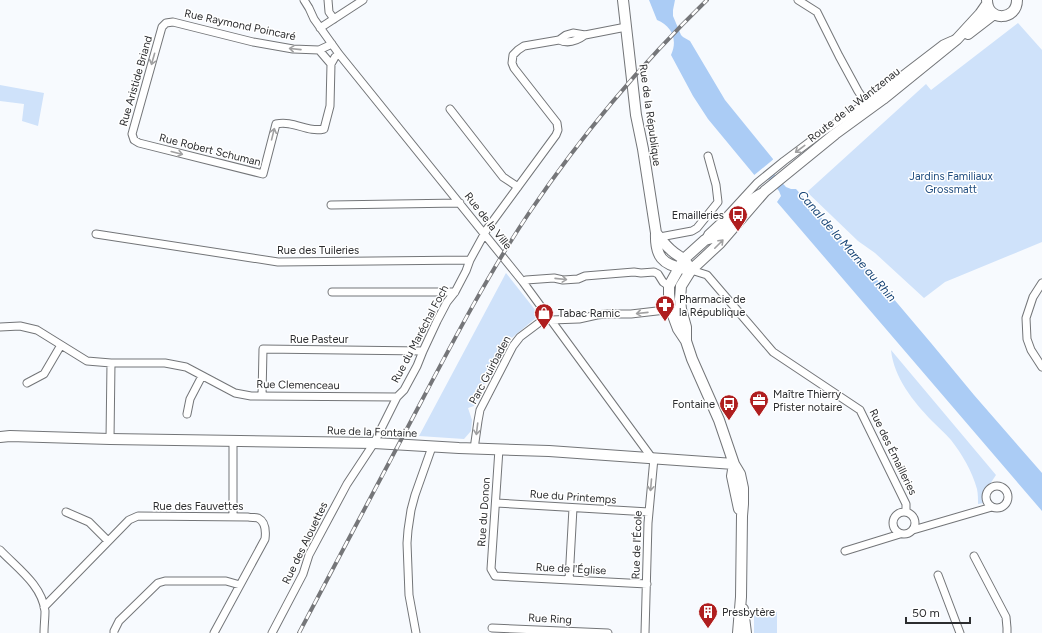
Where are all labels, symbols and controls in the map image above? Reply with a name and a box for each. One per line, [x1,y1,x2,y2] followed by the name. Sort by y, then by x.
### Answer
[183,7,297,43] street label: Rue Raymond Poincaré
[117,34,155,128] street label: Rue Aristide Briand
[289,45,302,52] one-way arrow
[149,53,156,66] one-way arrow
[636,63,664,167] street label: Rue de la République
[805,65,903,145] street label: Route de la Wantzenau
[270,128,278,141] one-way arrow
[158,131,262,169] street label: Rue Robert Schuman
[794,145,805,153] one-way arrow
[170,149,183,157] one-way arrow
[909,170,993,196] park label: Jardins Familiaux Grossmatt
[795,188,899,304] water label: Canal de la Marne au Rhin
[462,190,514,252] street label: Rue de la Ville
[727,204,749,232] bus stop icon: Emailleries
[672,209,724,222] place label: Emailleries
[714,239,724,248] one-way arrow
[277,244,359,257] street label: Rue des Tuileries
[554,275,567,282] one-way arrow
[389,283,451,385] street label: Rue du Maréchal Foch
[679,293,745,319] place label: Pharmacie de la République
[654,294,676,322] pharmacy icon: Pharmacie de la République
[533,302,555,330] shop icon: Tabac Ramic
[558,307,620,320] place label: Tabac Ramic
[636,309,649,317] one-way arrow
[290,333,349,346] street label: Rue Pasteur
[466,334,514,406] street label: Parc Guirbaden
[256,378,340,392] street label: Rue Clemenceau
[773,388,842,414] place label: Maître Thierry Pfister notaire
[748,389,770,417] office icon: Maître Thierry Pfister notaire
[718,393,740,421] bus stop icon: Fontaine
[672,398,715,411] place label: Fontaine
[866,407,920,497] street label: Rue des Émailleries
[473,422,481,435] one-way arrow
[327,424,417,440] street label: Rue de la Fontaine
[475,477,493,547] street label: Rue du Donon
[647,478,655,491] one-way arrow
[529,487,617,507] street label: Rue du Printemps
[153,500,243,513] street label: Rue des Fauvettes
[279,500,331,586] street label: Rue des Alouettes
[629,510,645,580] street label: Rue de l'École
[535,561,607,577] street label: Rue de l'Église
[906,599,970,625] scale bar
[697,601,719,629] building icon: Presbytère
[722,606,775,619] place label: Presbytère
[912,606,940,620] text: 50 m
[528,611,572,627] street label: Rue Ring

